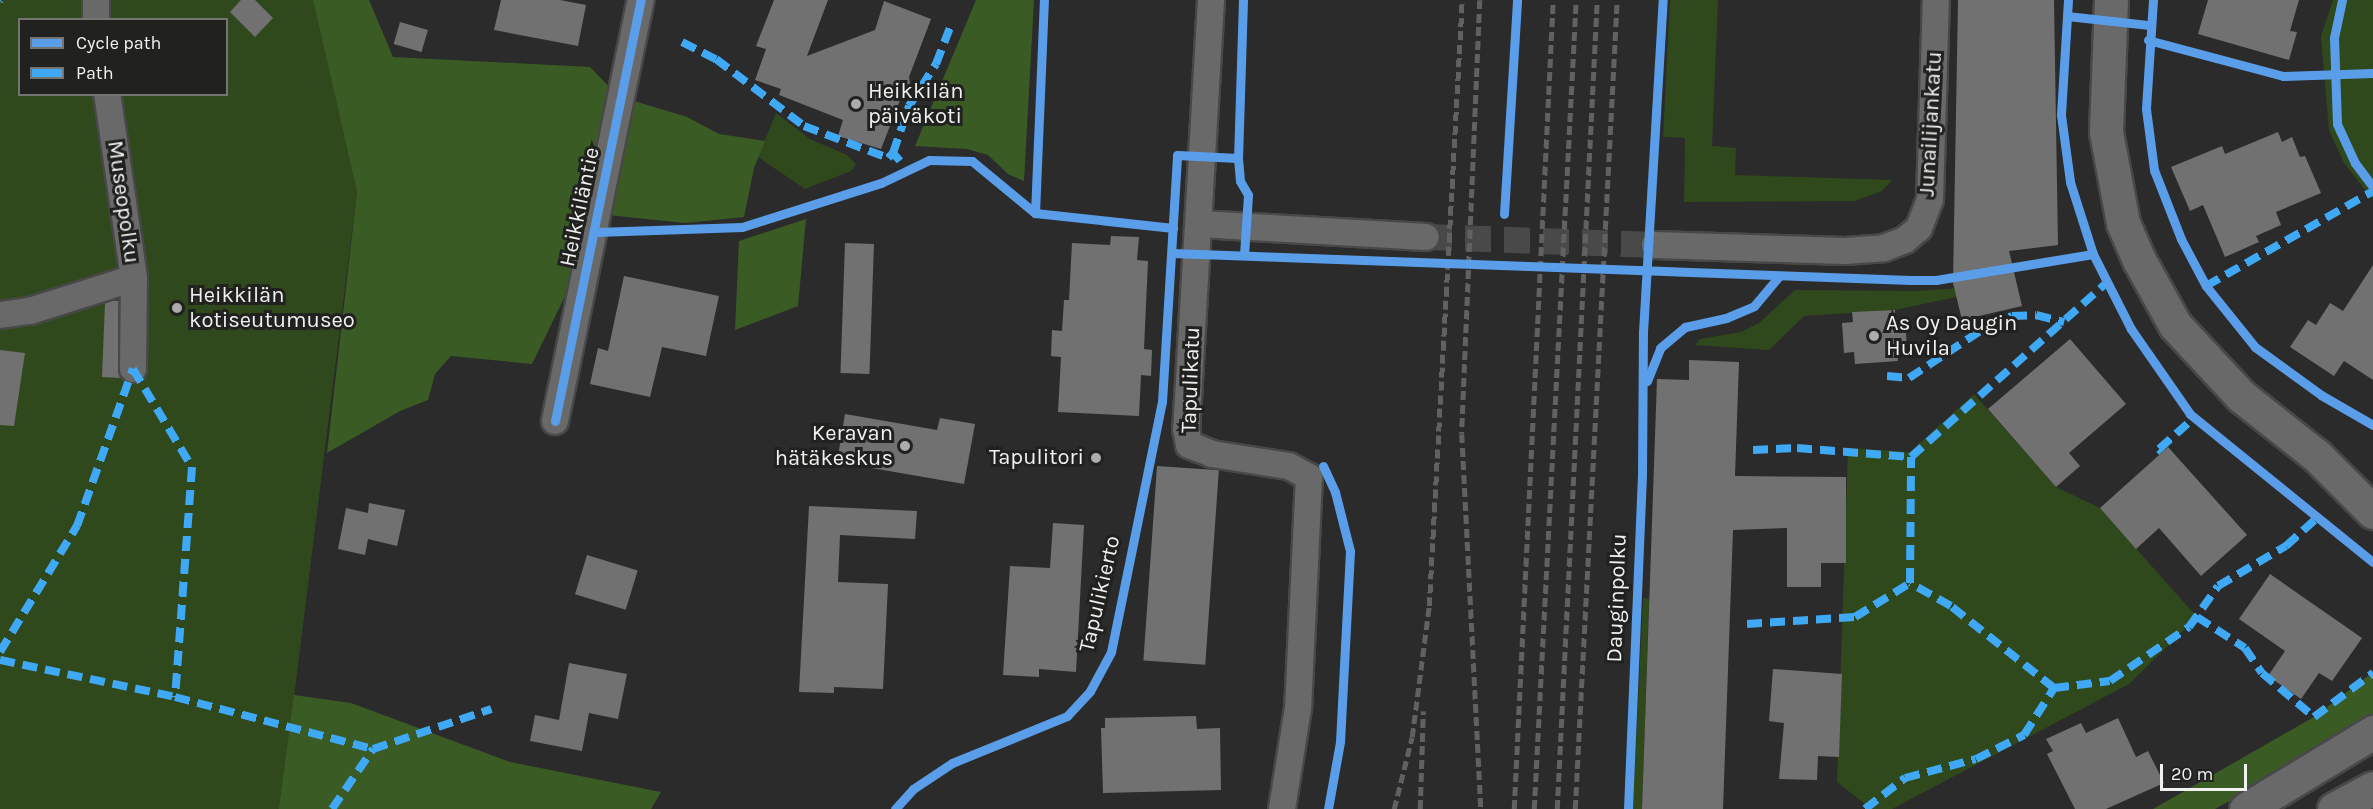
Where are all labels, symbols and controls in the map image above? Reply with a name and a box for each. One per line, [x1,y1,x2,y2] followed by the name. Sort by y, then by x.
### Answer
[18,18,228,96] legend
[76,32,161,54] text: Cycle path
[1914,51,1948,197] street label: Junailijankatu
[76,62,114,84] text: Path
[868,78,963,130] place label: Heikkilän päiväkoti
[849,97,863,111] marker: Heikkilän päiväkoti
[101,139,145,265] street label: Museopolku
[554,145,606,269] street label: Heikkiläntie
[189,282,355,334] place label: Heikkilän kotiseutumuseo
[170,301,184,315] marker: Heikkilän kotiseutumuseo
[1886,310,2017,362] place label: As Oy Daugin Huvila
[1176,326,1206,434] street label: Tapulikatu
[1867,329,1881,343] marker: As Oy Daugin Huvila
[775,420,893,472] place label: Keravan hätäkeskus
[898,439,912,453] marker: Keravan hätäkeskus
[989,445,1084,471] place label: Tapulitori
[1089,451,1103,465] marker: Tapulitori
[1074,533,1126,655] street label: Tapulikierto
[1602,533,1632,663] street label: Dauginpolku
[2163,752,2250,790] scale bar
[2171,763,2213,785] text: 20 m

